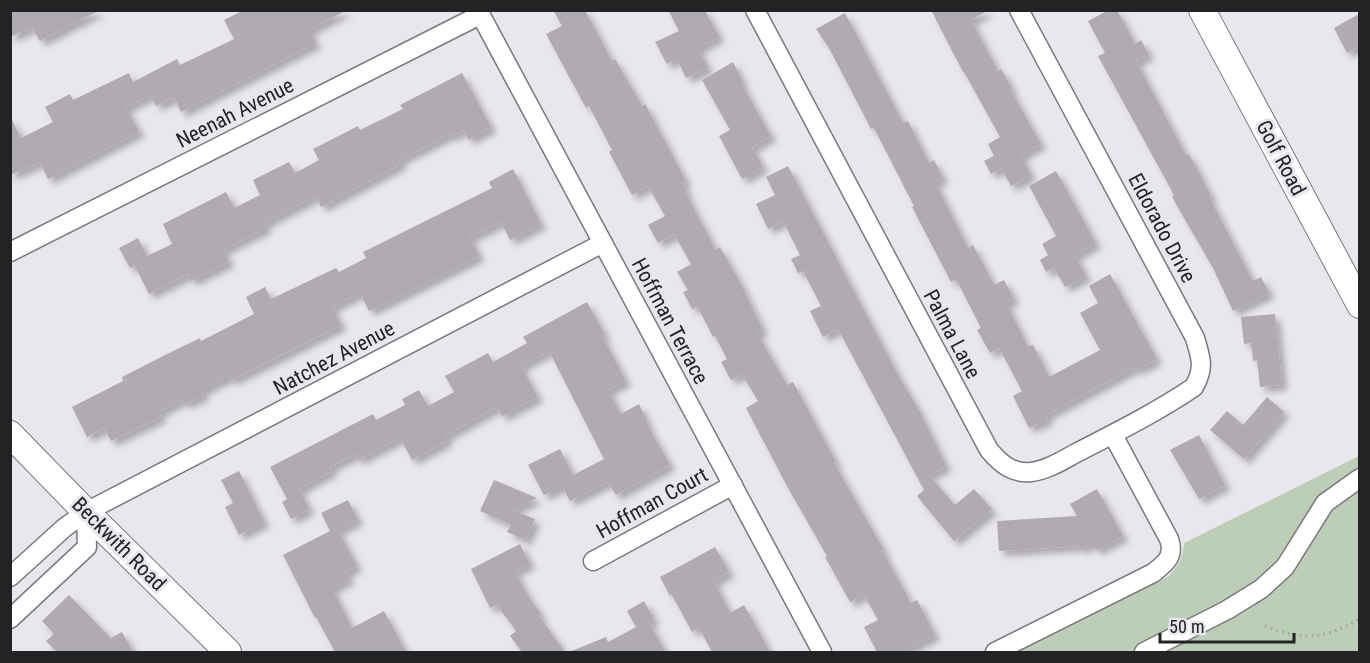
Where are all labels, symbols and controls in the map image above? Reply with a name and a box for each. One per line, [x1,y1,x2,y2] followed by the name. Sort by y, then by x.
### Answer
[172,73,298,153] street label: Neenah Avenue
[1251,116,1311,200] street label: Golf Road
[1123,169,1201,287] street label: Eldorado Drive
[627,254,713,388] street label: Hoffman Terrace
[919,285,985,383] street label: Palma Lane
[269,316,399,400] street label: Natchez Avenue
[592,463,712,543] street label: Hoffman Court
[67,492,171,596] street label: Beckwith Road
[1160,606,1294,644] scale bar
[1169,616,1204,637] text: 50 m

